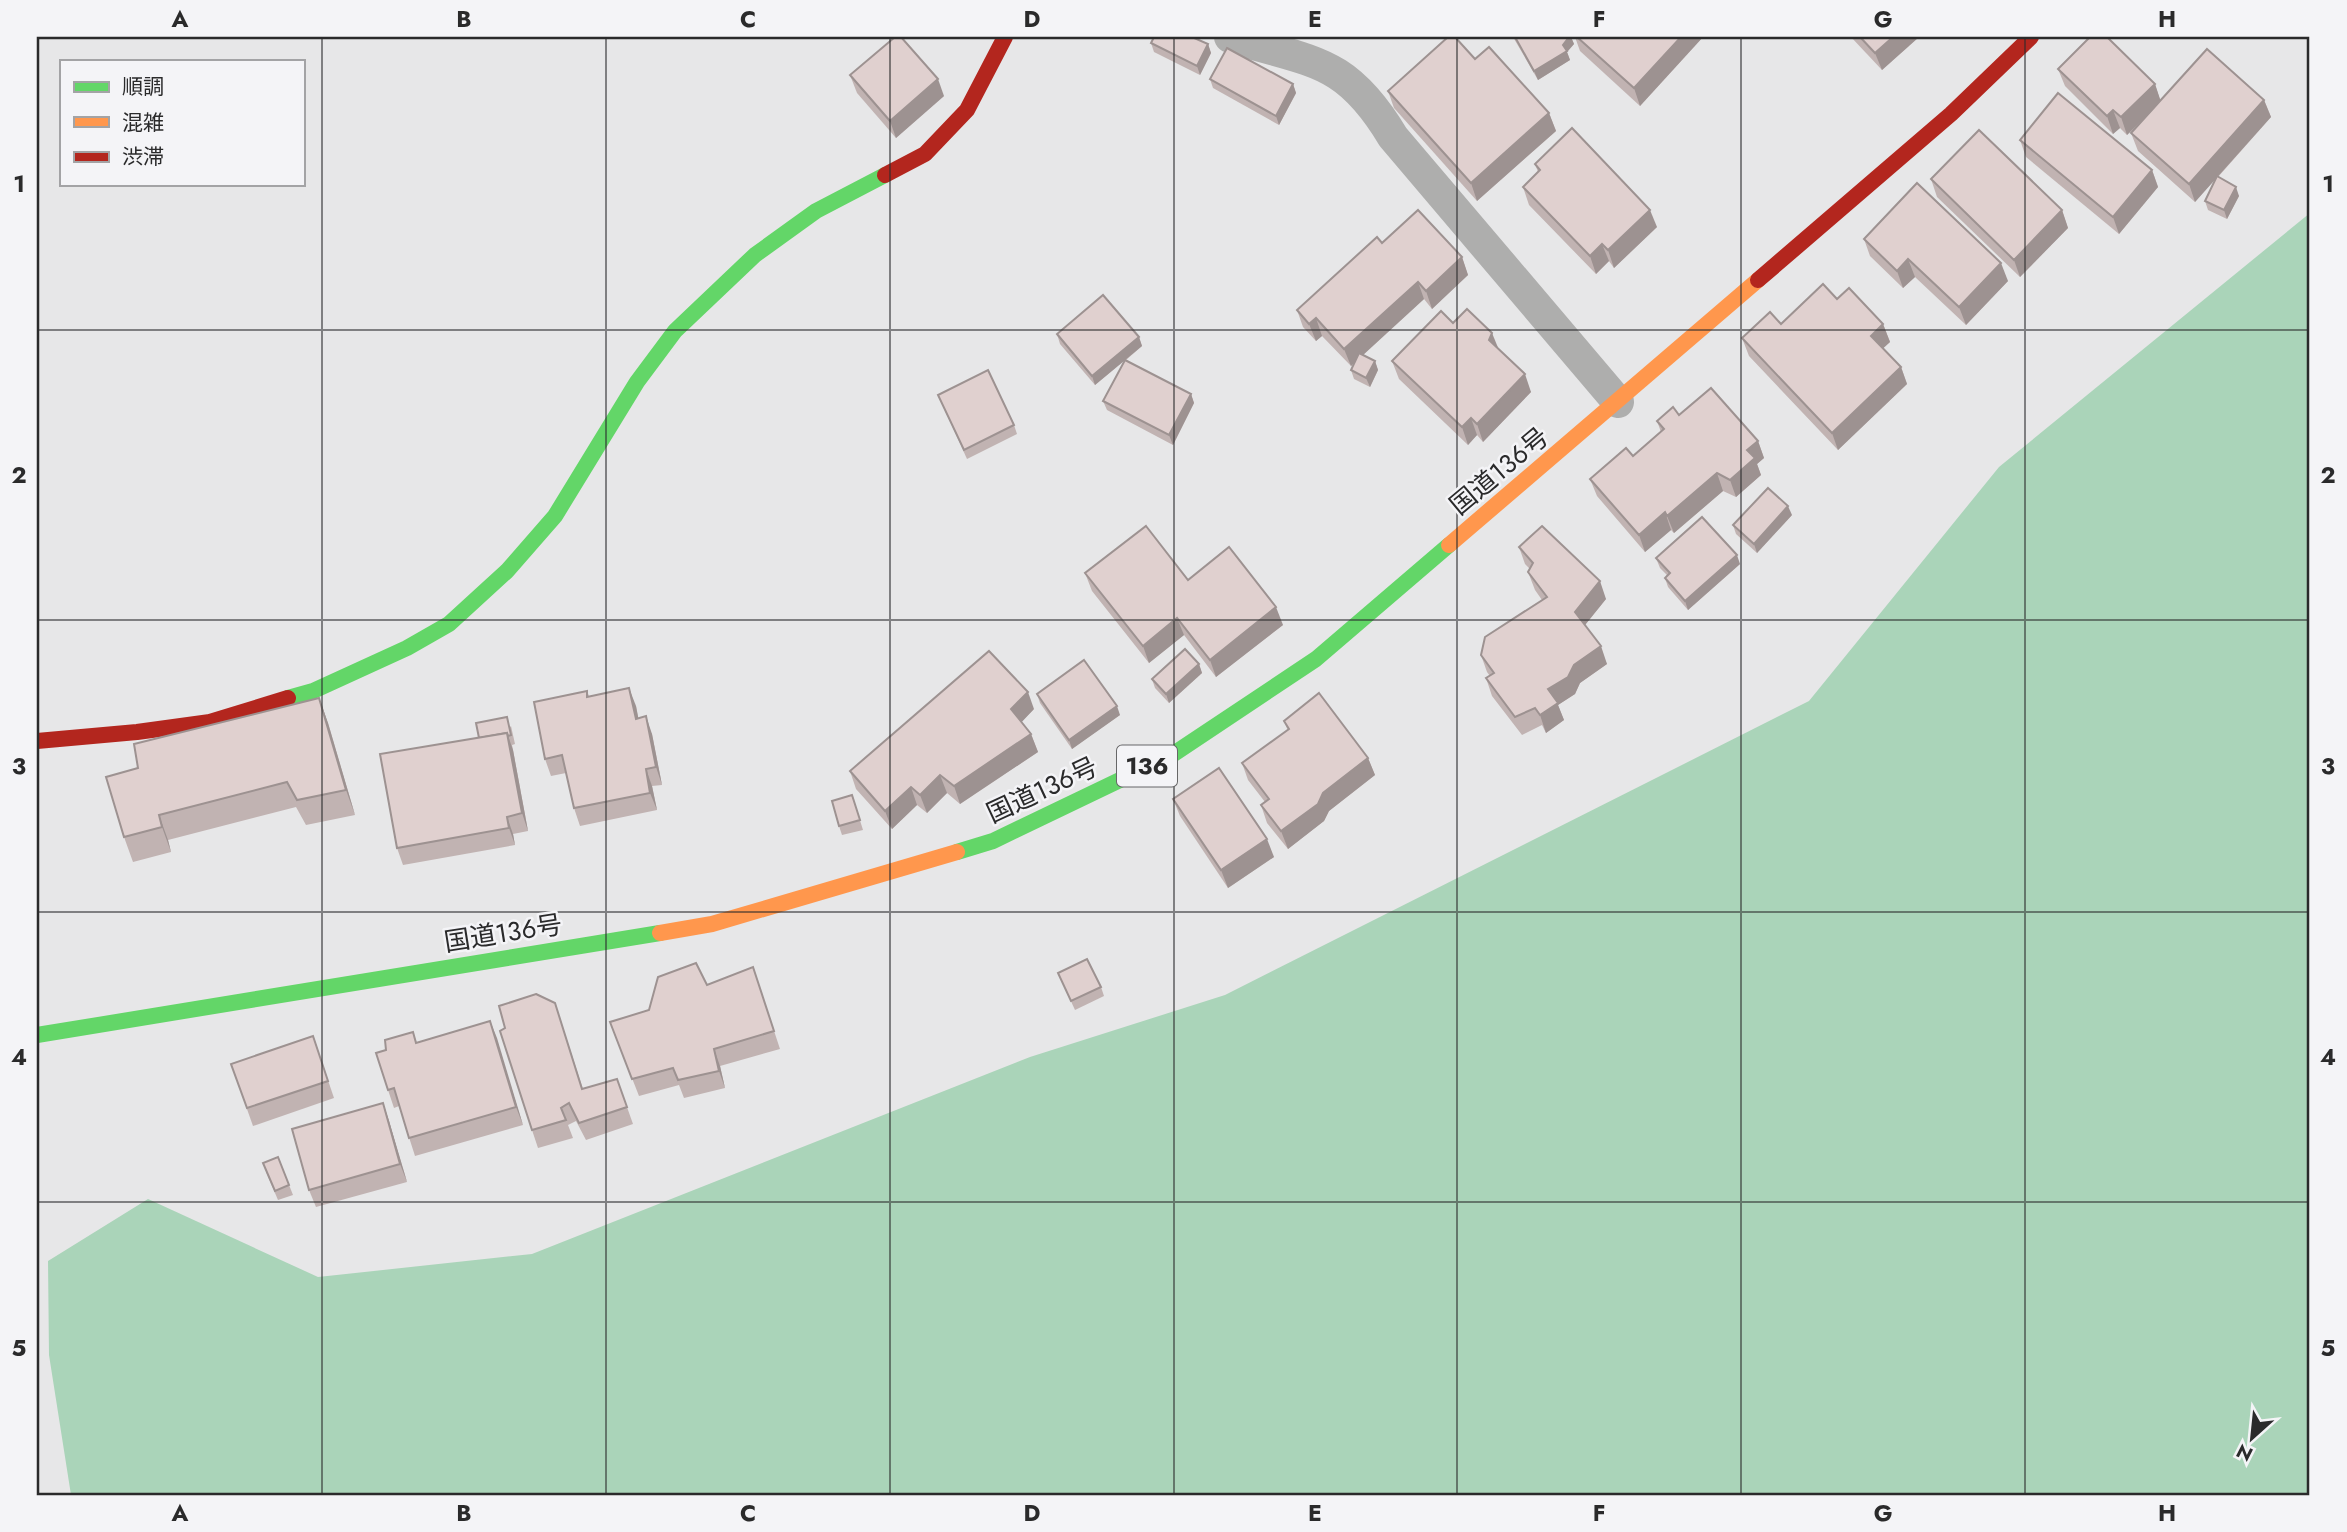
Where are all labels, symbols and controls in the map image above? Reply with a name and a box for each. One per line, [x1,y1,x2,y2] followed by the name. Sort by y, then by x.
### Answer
[171,2,189,36] text: A
[456,2,472,36] text: B
[740,2,756,36] text: C
[1024,2,1041,36] text: D
[1308,2,1322,36] text: E
[1593,2,1605,36] text: F
[1874,2,1892,36] text: G
[2158,2,2176,36] text: H
[60,60,304,186] legend
[122,72,164,102] text: 順調
[122,108,164,138] text: 混雑
[122,142,164,172] text: 渋滞
[13,167,25,201] text: 1
[2322,167,2334,201] text: 1
[1441,418,1557,524] street label: 国道136号
[11,458,27,492] text: 2
[2320,458,2336,492] text: 2
[1117,746,1177,786] road number: 136
[980,748,1104,832] street label: 国道136号
[12,749,26,783] text: 3
[2321,749,2335,783] text: 3
[441,905,565,961] street label: 国道136号
[11,1040,27,1074] text: 4
[2320,1040,2336,1074] text: 4
[12,1331,26,1365] text: 5
[2321,1331,2335,1365] text: 5
[2218,1402,2288,1472] north arrow
[2232,1437,2257,1468] text: N
[171,1496,189,1530] text: A
[456,1496,472,1530] text: B
[740,1496,756,1530] text: C
[1024,1496,1041,1530] text: D
[1308,1496,1322,1530] text: E
[1593,1496,1605,1530] text: F
[1874,1496,1892,1530] text: G
[2158,1496,2176,1530] text: H

